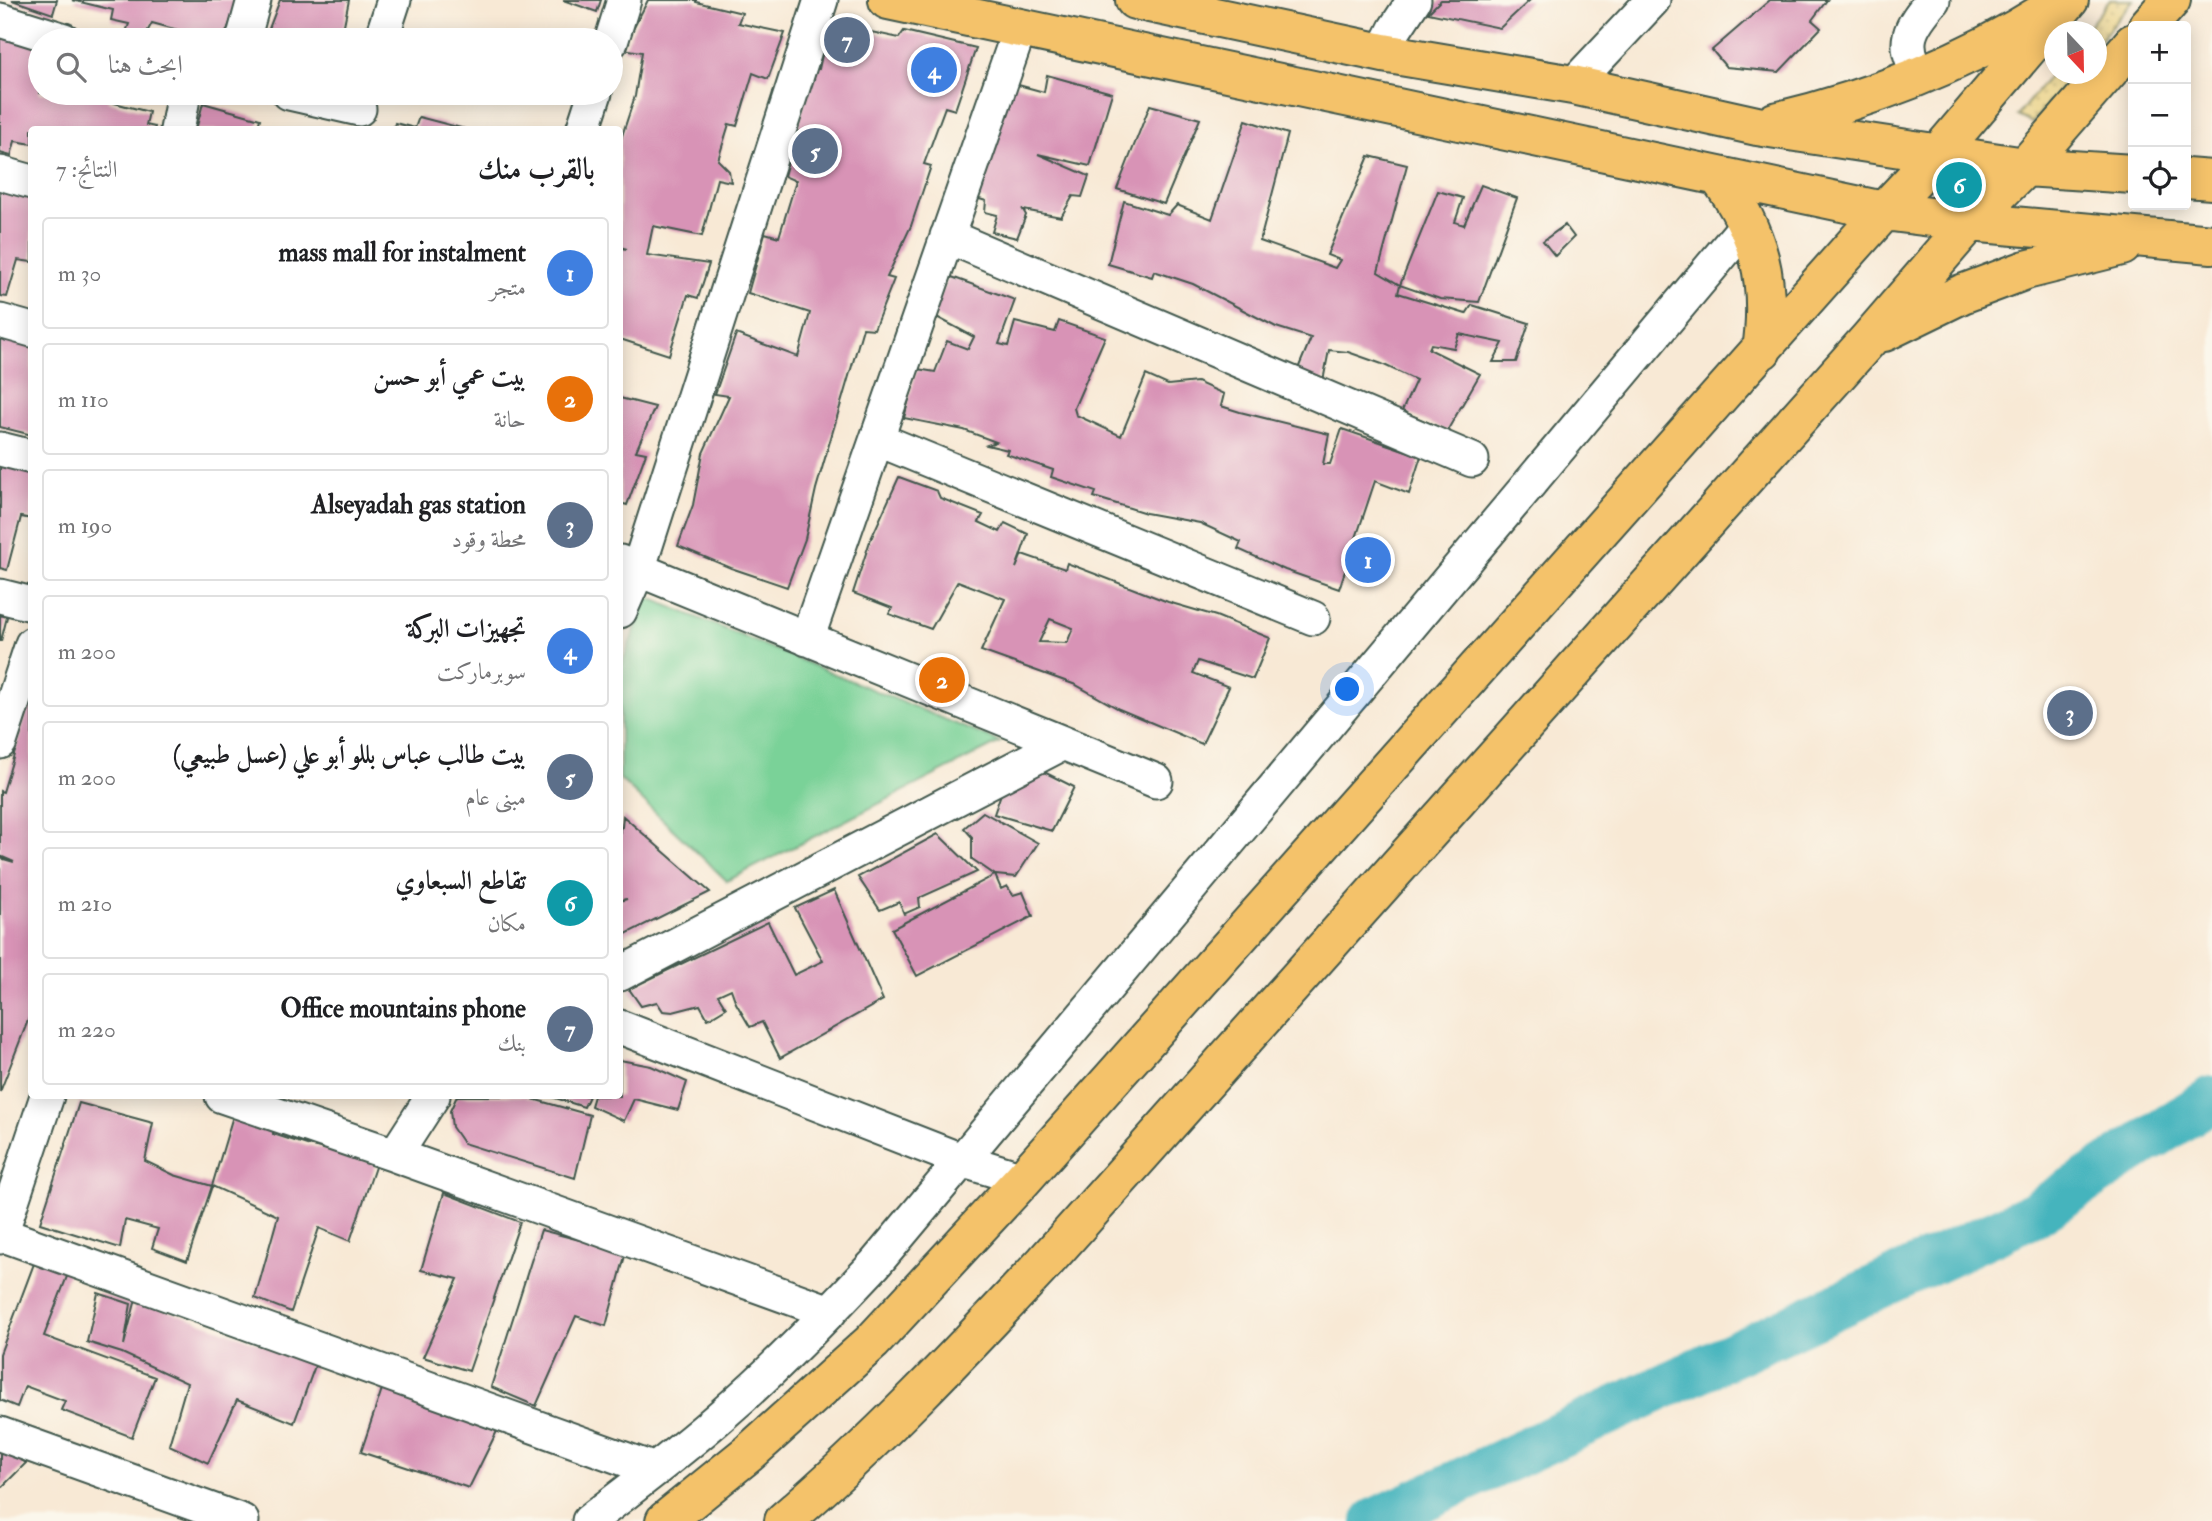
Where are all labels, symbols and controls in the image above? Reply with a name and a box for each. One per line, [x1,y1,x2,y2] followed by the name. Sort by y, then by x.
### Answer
[824,14,870,66] pin: 7
[2044,21,2107,84] north arrow
[2128,21,2191,210] map controls
[2128,21,2191,84] button: +
[28,28,623,105] search box
[911,44,957,96] pin: 4
[52,48,90,86] icon: search
[108,49,183,81] text: ابحث هنا
[2128,84,2191,147] button: −
[792,125,838,177] pin: 5
[2128,147,2191,210] button: locate
[478,151,595,188] text: بالقرب منك
[56,155,118,184] text: النتائج: 7
[1936,159,1982,211] pin: 6
[279,237,526,269] text: mass mall for instalment
[58,259,101,288] text: 30 m
[566,259,574,288] text: 1
[490,273,526,302] text: متجر
[373,361,526,393] text: بيت عمي أبو حسن
[58,385,109,414] text: 110 m
[564,385,576,414] text: 2
[494,405,526,434] text: حانة
[311,489,526,521] text: Alseyadah gas station
[58,511,112,540] text: 190 m
[566,511,574,540] text: 3
[452,525,526,554] text: محطة وقود
[1345,534,1391,586] pin: 1
[407,613,526,645] text: تجهيزات البركة
[58,637,116,666] text: 200 m
[564,637,576,666] text: 4
[919,654,965,706] pin: 2
[437,657,526,686] text: سوبرماركت
[1330,672,1364,706] your location
[2047,687,2093,739] pin: 3
[173,739,526,771] text: بيت طالب عباس بللو أبو علي (عسل طبيعي)
[58,763,116,792] text: 200 m
[565,763,575,792] text: 5
[465,783,526,812] text: مبنى عام
[395,865,526,897] text: تقاطع السبعاوي
[58,889,112,918] text: 210 m
[564,889,576,918] text: 6
[487,909,526,938] text: مكان
[281,993,526,1025] text: Office mountains phone
[58,1015,116,1044] text: 220 m
[565,1015,575,1044] text: 7
[498,1029,526,1058] text: بنك

